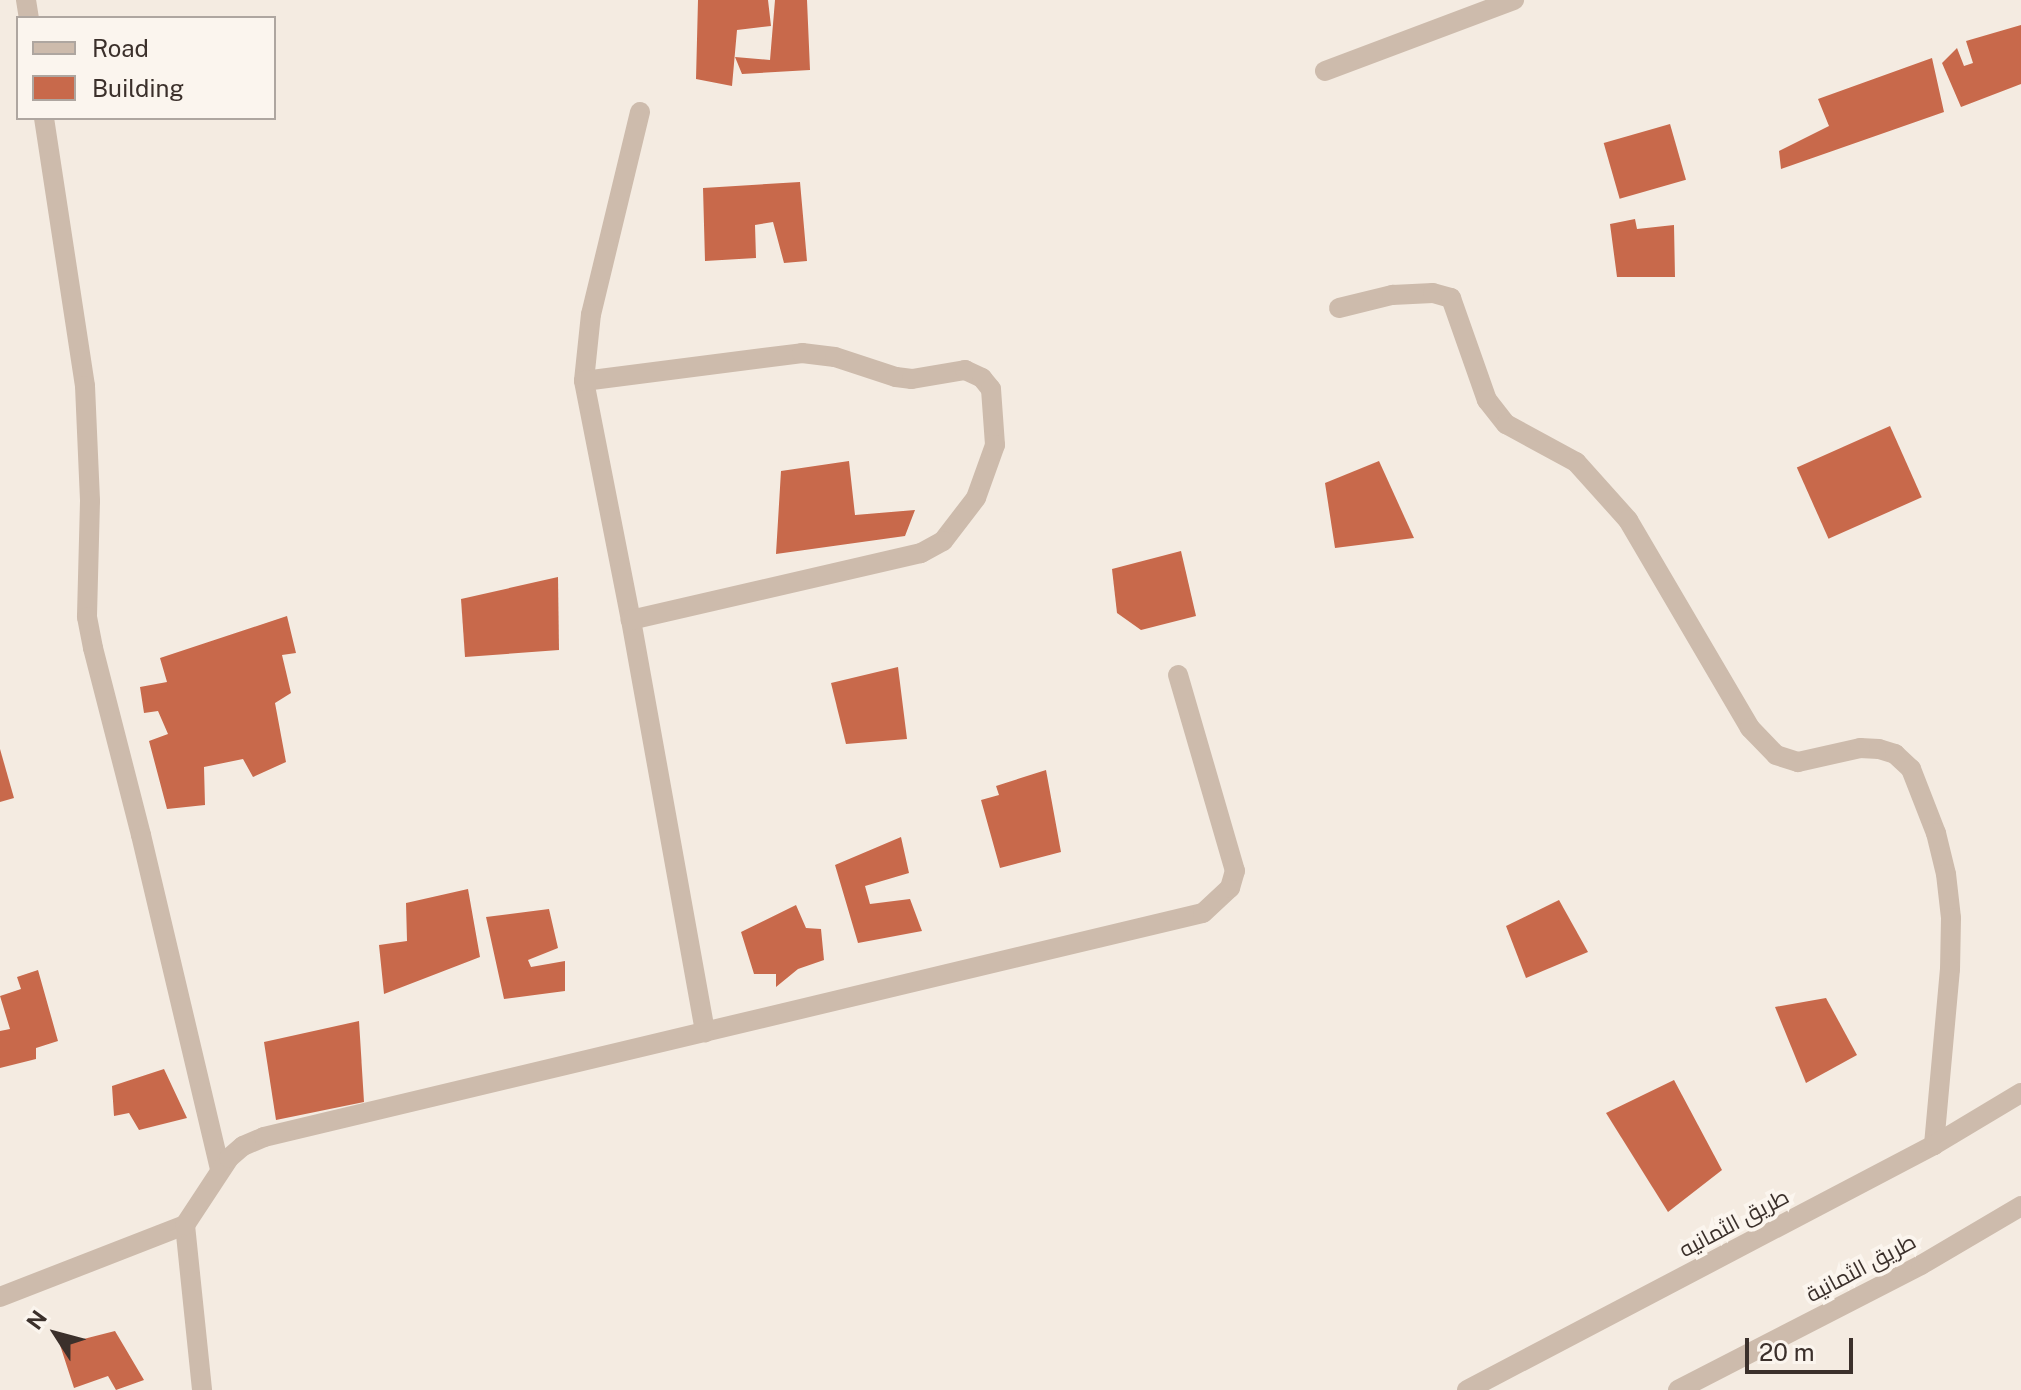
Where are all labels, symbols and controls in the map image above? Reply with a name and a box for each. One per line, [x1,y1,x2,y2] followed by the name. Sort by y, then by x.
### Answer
[16,16,276,120] legend
[92,34,149,62] text: Road
[92,74,184,102] text: Building
[1675,1183,1793,1263] street label: طريق الثمانيه
[1802,1228,1920,1308] street label: طريق الثمانية
[16,1294,96,1374] north arrow
[21,1305,52,1334] text: N
[1749,1322,1857,1372] scale bar
[1759,1338,1815,1366] text: 20 m

